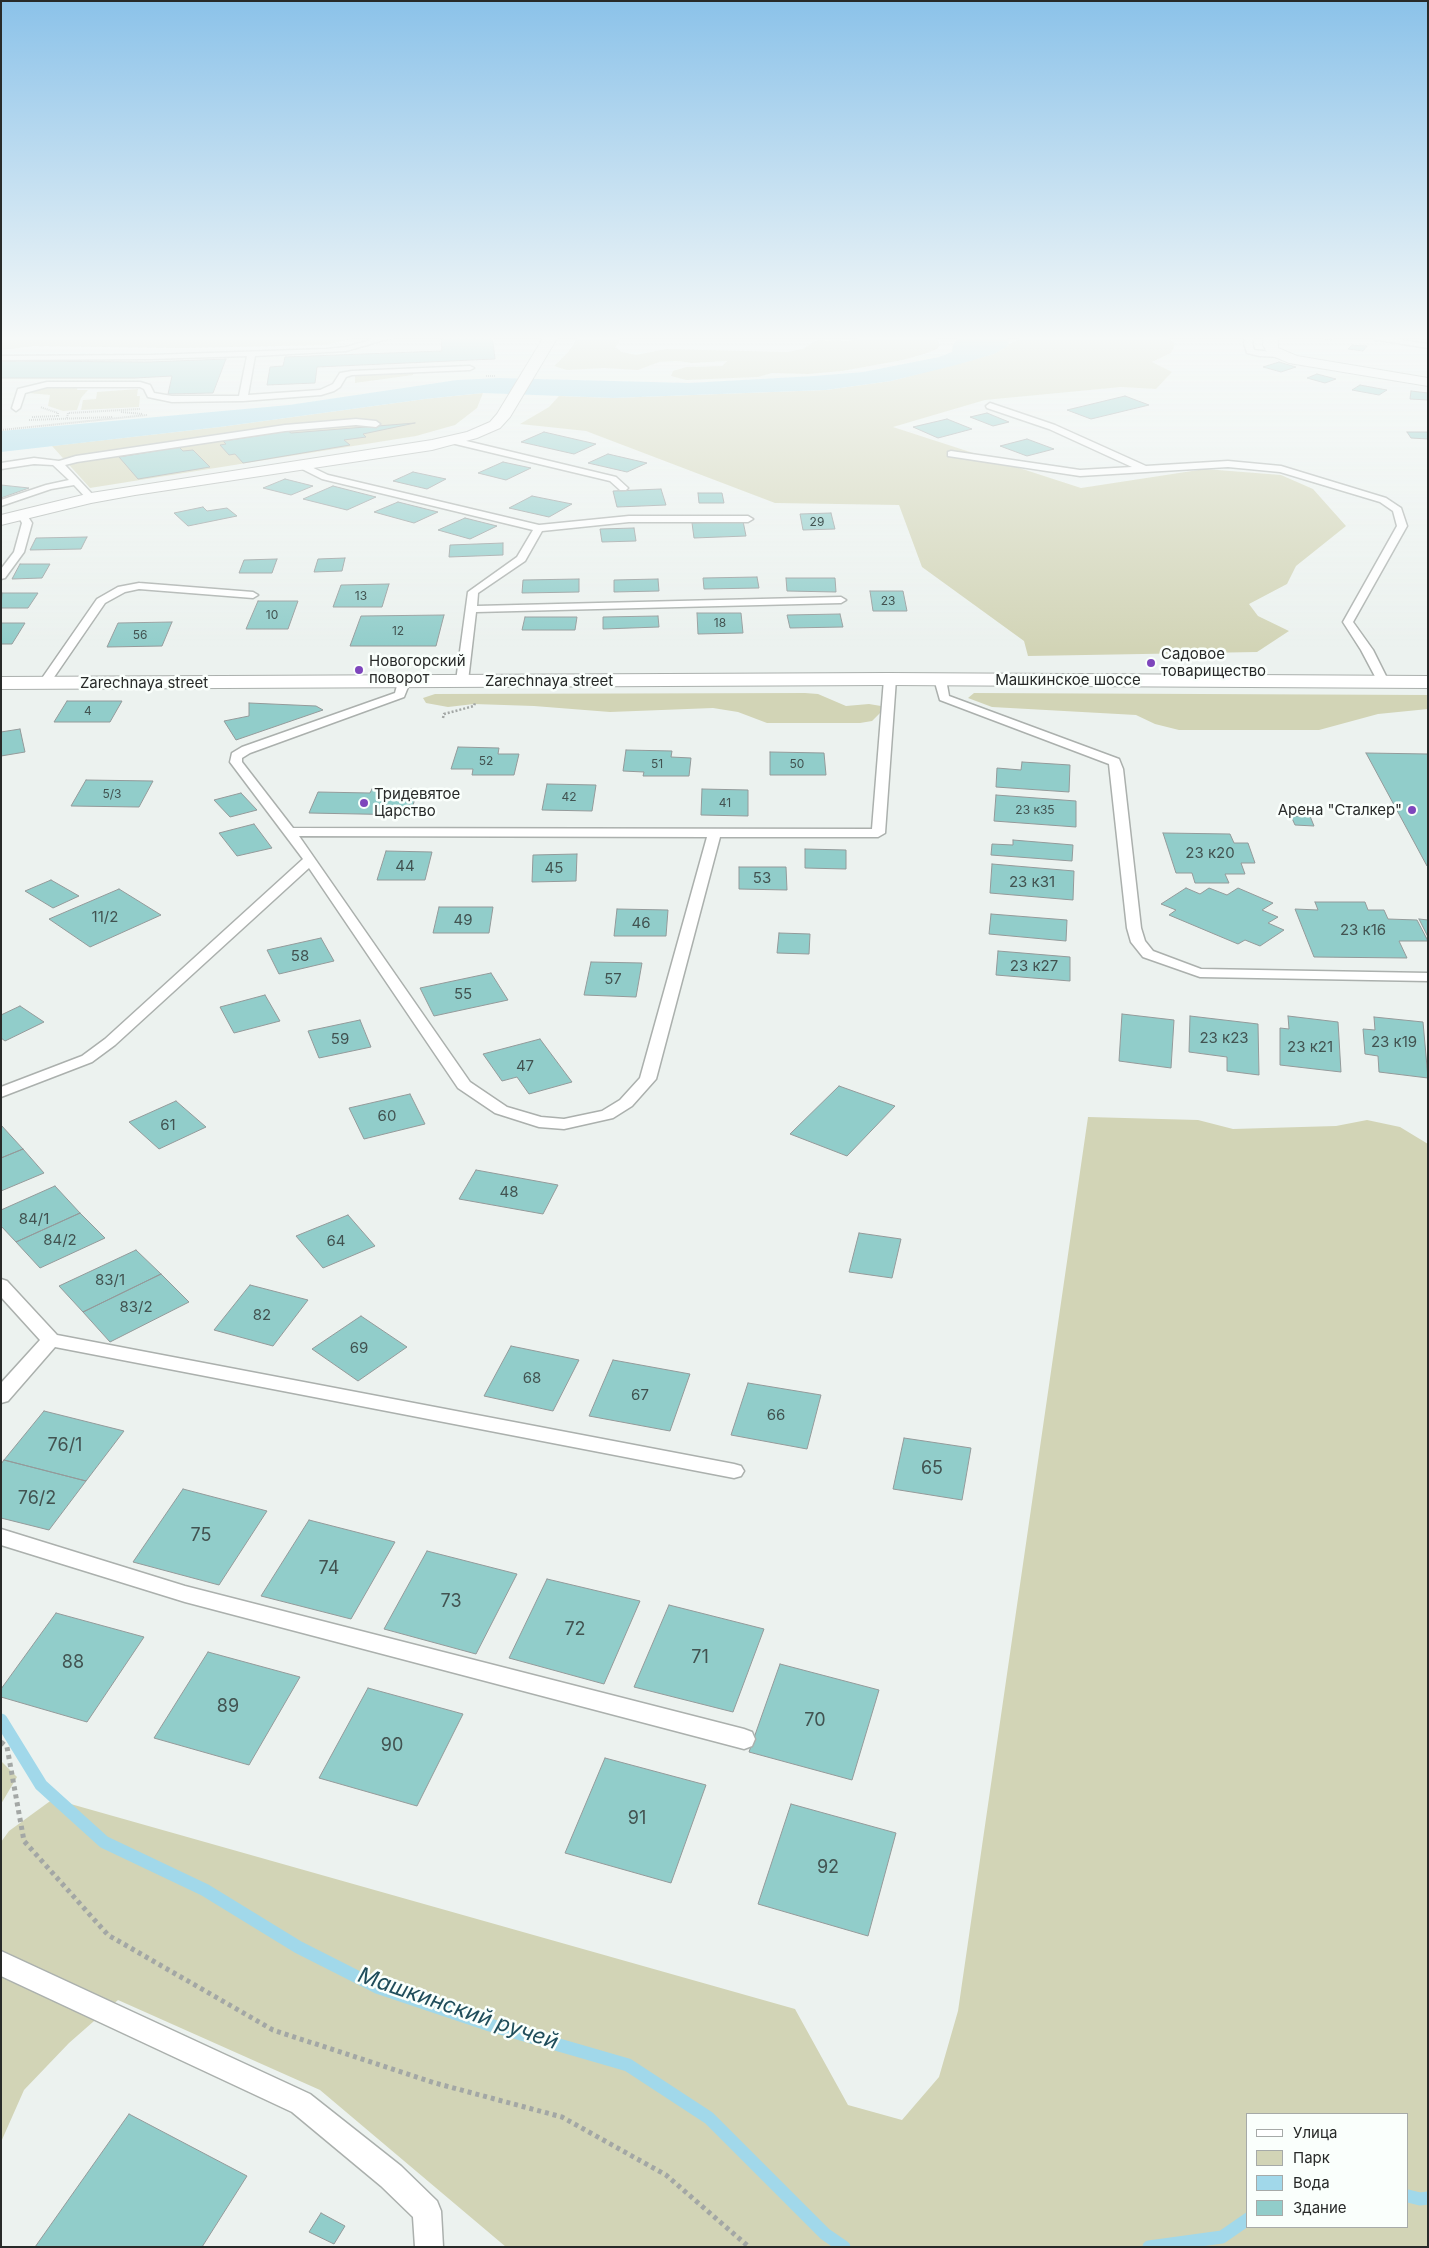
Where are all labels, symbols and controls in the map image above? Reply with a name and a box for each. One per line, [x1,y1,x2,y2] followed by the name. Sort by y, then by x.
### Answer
[810,515,824,529] house number: 29
[355,589,367,603] house number: 13
[881,594,895,608] house number: 23
[266,608,278,622] house number: 10
[714,616,726,630] house number: 18
[392,624,404,638] house number: 12
[133,628,147,642] house number: 56
[1161,645,1266,680] place label: Садовое товарищество
[369,652,466,687] place label: Новогорский поворот
[1145,657,1157,669] marker: Садовое товарищество
[353,664,365,676] marker: Новогорский поворот
[995,671,1141,689] street label: Машкинское шоссе
[485,672,613,690] street label: Zarechnaya street
[80,674,208,692] street label: Zarechnaya street
[84,704,92,718] house number: 4
[479,754,493,768] house number: 52
[651,757,663,771] house number: 51
[790,757,804,771] house number: 50
[374,785,460,820] place label: Тридевятое Царство
[102,787,122,801] house number: 5/3
[561,790,577,804] house number: 42
[719,796,731,810] house number: 41
[358,797,370,809] marker: Тридевятое Царство
[1278,801,1402,819] place label: Арена "Сталкер"
[1015,803,1055,817] house number: 23 к35
[1406,804,1418,816] marker: Арена "Сталкер"
[1185,844,1235,862] house number: 23 к20
[395,857,415,875] house number: 44
[545,859,563,877] house number: 45
[753,869,771,887] house number: 53
[1009,873,1055,891] house number: 23 к31
[92,908,118,926] house number: 11/2
[454,911,472,929] house number: 49
[632,914,650,932] house number: 46
[1340,921,1386,939] house number: 23 к16
[291,947,309,965] house number: 58
[1010,957,1058,975] house number: 23 к27
[604,970,622,988] house number: 57
[454,985,472,1003] house number: 55
[1199,1029,1249,1047] house number: 23 к23
[331,1030,349,1048] house number: 59
[1371,1033,1417,1051] house number: 23 к19
[1287,1038,1333,1056] house number: 23 к21
[516,1057,534,1075] house number: 47
[378,1107,396,1125] house number: 60
[160,1116,176,1134] house number: 61
[500,1183,518,1201] house number: 48
[19,1210,49,1228] house number: 84/1
[43,1231,77,1249] house number: 84/2
[327,1232,345,1250] house number: 64
[95,1271,125,1289] house number: 83/1
[119,1298,153,1316] house number: 83/2
[253,1306,271,1324] house number: 82
[350,1339,368,1357] house number: 69
[523,1369,541,1387] house number: 68
[631,1386,649,1404] house number: 67
[767,1406,785,1424] house number: 66
[48,1435,82,1457] house number: 76/1
[921,1458,943,1480] house number: 65
[18,1488,56,1510] house number: 76/2
[191,1525,211,1547] house number: 75
[319,1558,339,1580] house number: 74
[440,1591,462,1613] house number: 73
[564,1619,586,1641] house number: 72
[691,1647,709,1669] house number: 71
[62,1652,84,1674] house number: 88
[217,1696,239,1718] house number: 89
[804,1710,826,1732] house number: 70
[381,1735,403,1757] house number: 90
[628,1808,646,1830] house number: 91
[817,1857,839,1879] house number: 92
[354,1962,562,2056] water label: Машкинский ручей
[1246,2113,1409,2228] legend
[1293,2123,1337,2142] text: Улица
[1293,2148,1330,2167] text: Парк
[1293,2173,1330,2192] text: Вода
[1293,2198,1347,2217] text: Здание

